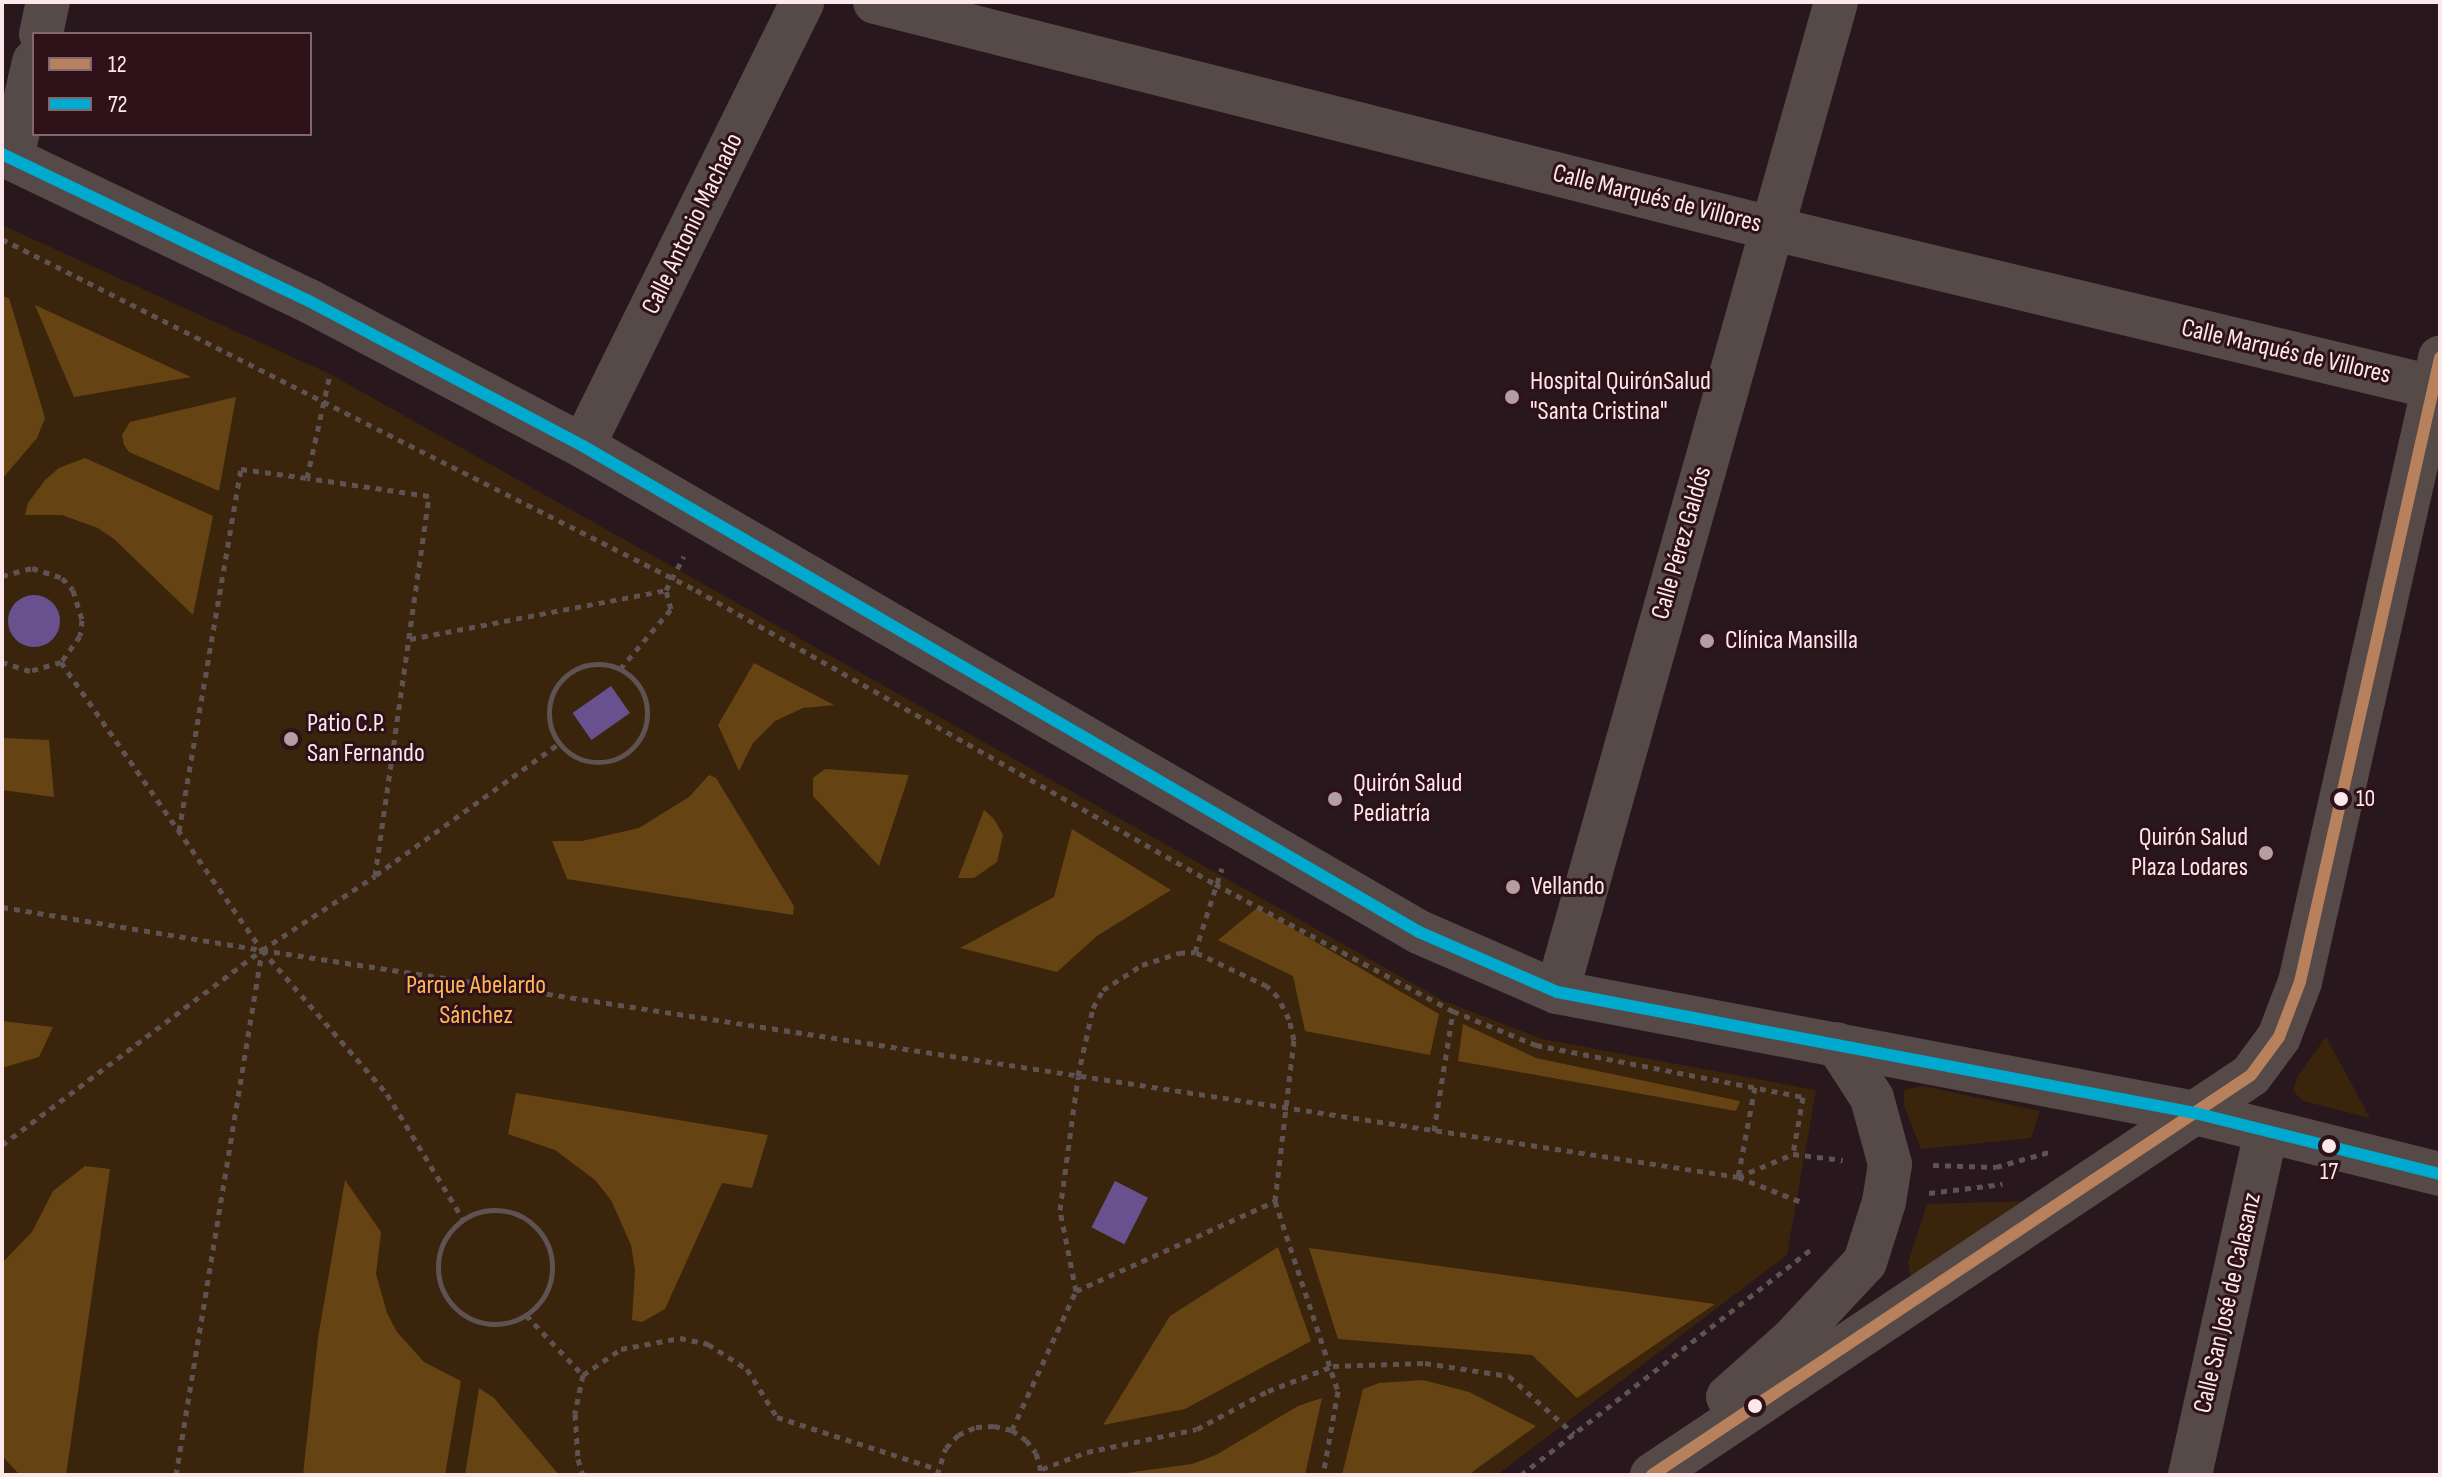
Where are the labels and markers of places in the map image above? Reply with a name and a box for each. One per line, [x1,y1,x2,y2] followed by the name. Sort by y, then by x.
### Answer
[1530,366,1711,428] place label: Hospital QuirónSalud "Santa Cristina"
[1501,386,1523,408] marker: Hospital QuirónSalud "Santa Cristina"
[1725,625,1858,657] place label: Clínica Mansilla
[1696,630,1718,652] marker: Clínica Mansilla
[307,708,425,770] place label: Patio C.P. San Fernando
[282,730,300,748] marker: Patio C.P. San Fernando
[1353,768,1462,830] place label: Quirón Salud Pediatría
[2356,785,2375,813] place label: 10
[1324,788,1346,810] marker: Quirón Salud Pediatría
[2333,791,2349,807] marker: 10
[2131,822,2248,884] place label: Quirón Salud Plaza Lodares
[2255,842,2277,864] marker: Quirón Salud Plaza Lodares
[1531,871,1605,903] place label: Vellando
[1502,876,1524,898] marker: Vellando
[2321,1138,2337,1154] marker: 17
[2320,1158,2338,1186] place label: 17
[1747,1398,1763,1414] unlabelled marker

